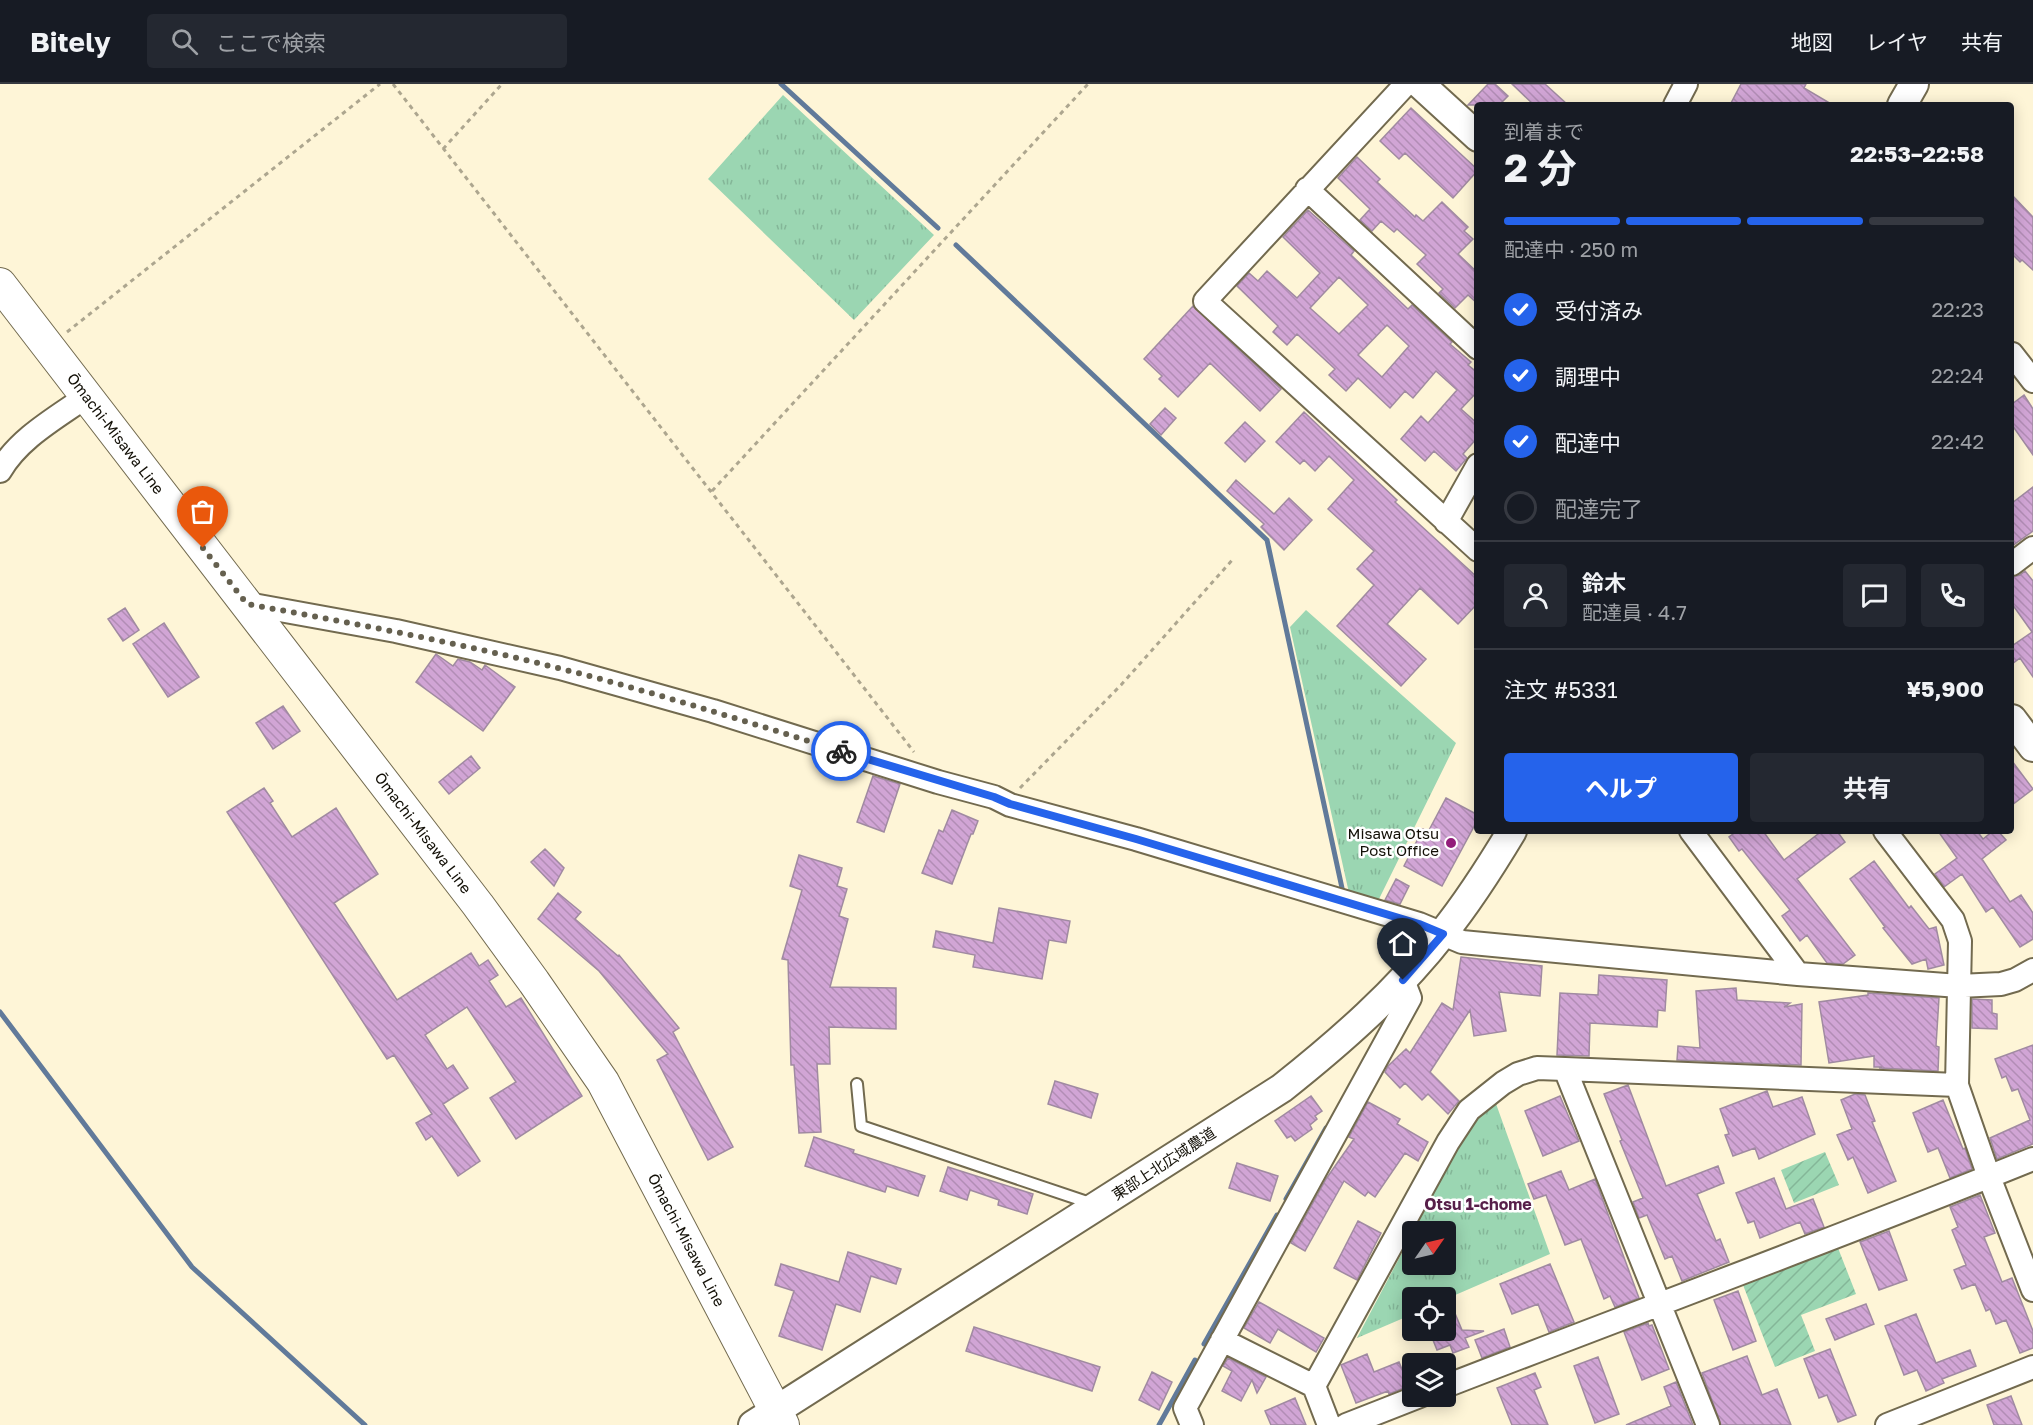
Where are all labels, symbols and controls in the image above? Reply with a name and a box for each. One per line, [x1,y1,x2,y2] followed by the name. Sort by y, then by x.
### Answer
[147,14,567,68] search box
[30,25,111,58] text: Bitely
[168,25,201,58] icon: search
[216,29,326,56] text: ここで検索
[1791,29,1833,55] text: 地図
[1866,29,1928,55] text: レイヤ
[1961,29,2003,55] text: 共有
[1504,119,1584,143] text: 到着まで
[1850,140,1984,167] text: 22:53–22:58
[1504,144,1577,191] text: 2 分
[1504,237,1638,261] text: 配達中 · 250 m
[1504,293,1537,326] icon: check
[1555,297,1643,324] text: 受付済み
[1932,297,1984,321] text: 22:23
[1504,359,1537,392] icon: check
[1555,363,1621,390] text: 調理中
[1931,363,1984,387] text: 22:24
[64,369,168,497] street label: Ōmachi-Misawa Line
[1504,425,1537,458] icon: check
[1555,429,1621,456] text: 配達中
[1931,429,1984,453] text: 22:42
[177,486,228,548] pin
[186,495,219,528] icon: bag
[1555,495,1643,522] text: 配達完了
[1504,564,1567,627] button: person
[1843,564,1906,627] button: chat
[1921,564,1984,627] button: phone
[1582,569,1626,596] text: 鈴木
[1582,600,1687,624] text: 配達員 · 4.7
[1906,675,1984,702] text: ¥5,900
[1504,676,1618,703] text: 注文 #5331
[811,721,871,781] courier
[825,735,858,768] icon: bike
[1504,753,1738,822] button: ヘルプ
[1750,753,1984,822] button: 共有
[371,768,476,897] street label: Ōmachi-Misawa Line
[1348,824,1439,859] place label: Misawa Otsu Post Office
[1444,836,1458,850] marker: Misawa Otsu Post Office
[1377,918,1428,980] pin
[1386,927,1419,960] icon: home
[1108,1123,1219,1203] street label: 東部上北広域農道
[645,1170,729,1310] street label: Ōmachi-Misawa Line
[1424,1194,1532,1214] district label: Otsu 1-chome
[1402,1221,1456,1275] north arrow
[1402,1221,1456,1407] map controls
[1402,1287,1456,1341] button: locate
[1402,1353,1456,1407] button: layers

